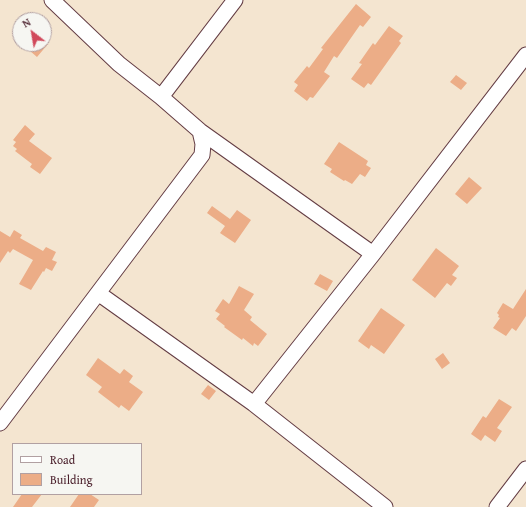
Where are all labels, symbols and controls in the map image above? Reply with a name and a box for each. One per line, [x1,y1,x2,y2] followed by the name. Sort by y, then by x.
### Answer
[12,12,52,52] north arrow
[19,14,34,31] text: N
[12,443,142,495] legend
[50,451,75,468] text: Road
[50,471,93,488] text: Building

